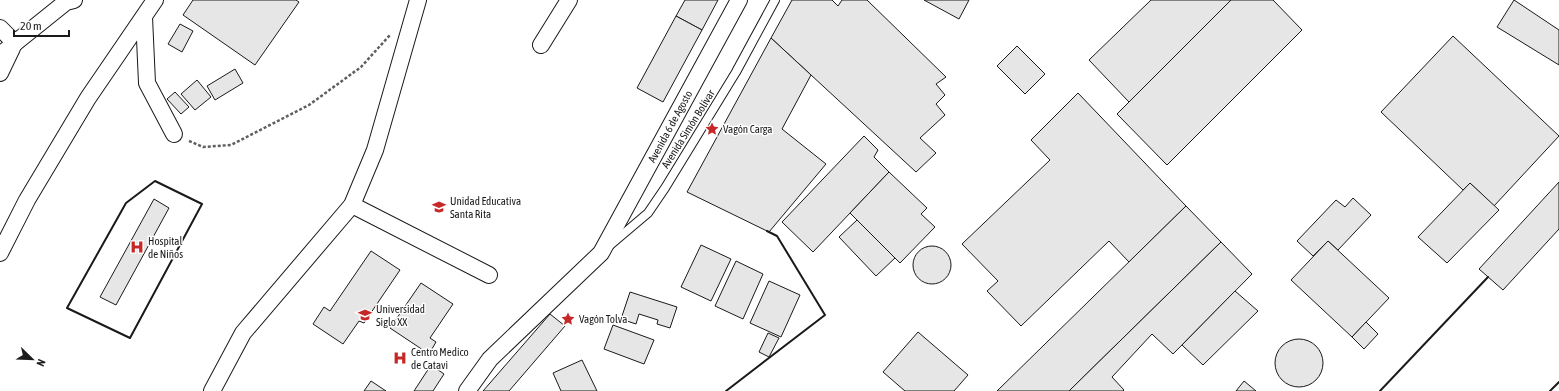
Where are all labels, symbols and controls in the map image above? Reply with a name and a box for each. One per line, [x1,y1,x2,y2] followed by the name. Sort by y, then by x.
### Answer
[14,12,69,38] scale bar
[20,19,42,33] text: 20 m
[659,87,717,170] street label: Avenida Simón Bolívar
[646,88,694,165] street label: Avenida 6 de Agosto
[704,121,720,137] place icon: Vagón Carga
[723,123,772,135] place label: Vagón Carga
[450,195,521,220] place label: Unidad Educativa Santa Rita
[431,199,447,215] school or university icon: Unidad Educativa Santa Rita
[148,235,183,260] place label: Hospital de Niños
[129,239,145,255] hospital icon: Hospital de Niños
[376,303,425,328] place label: Universidad Siglo XX
[357,307,373,323] school or university icon: Universidad Siglo XX
[560,311,576,327] place icon: Vagón Tolva
[579,313,627,325] place label: Vagón Tolva
[12,339,52,379] north arrow
[411,346,469,371] place label: Centro Medico de Catavi
[392,350,408,366] hospital icon: Centro Medico de Catavi
[34,358,48,368] text: N

